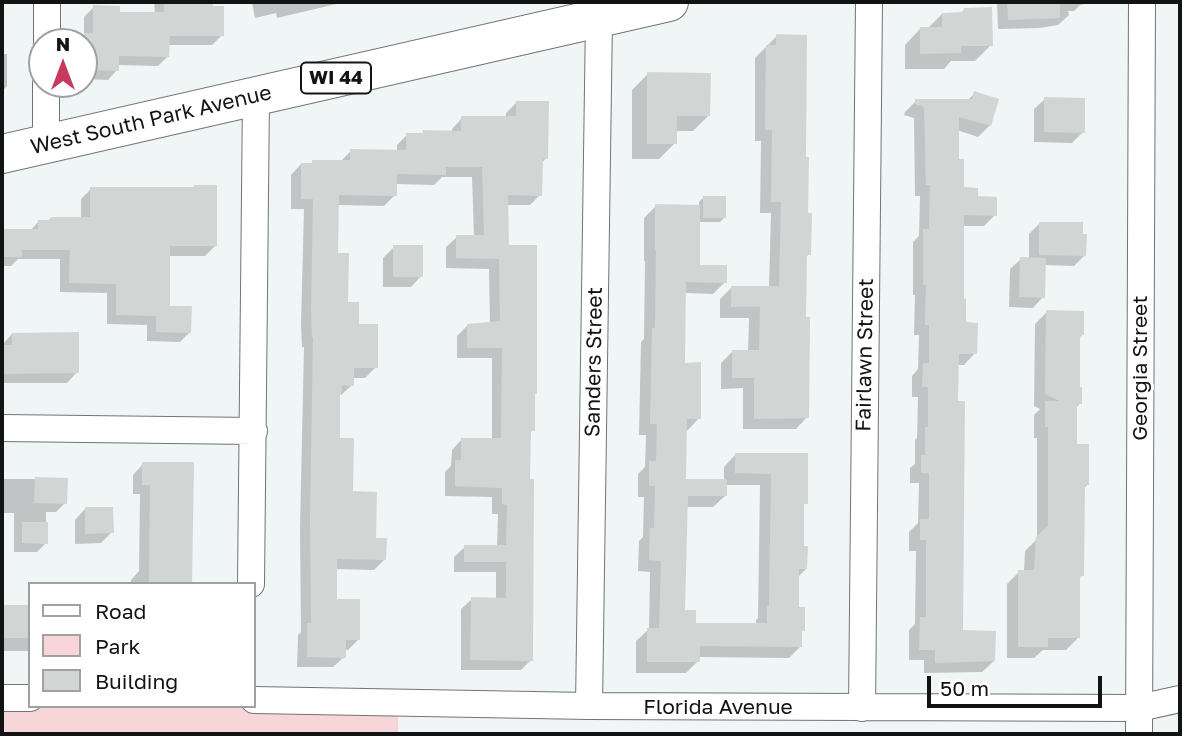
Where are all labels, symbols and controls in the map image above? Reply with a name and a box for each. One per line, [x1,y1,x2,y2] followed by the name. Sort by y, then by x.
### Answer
[28,28,98,98] north arrow
[56,32,70,55] text: N
[301,62,371,94] road number: WI 44
[28,80,274,160] street label: West South Park Avenue
[851,278,879,432] street label: Fairlawn Street
[580,287,608,437] street label: Sanders Street
[1127,295,1153,441] street label: Georgia Street
[28,582,256,708] legend
[95,598,146,624] text: Road
[95,633,140,659] text: Park
[930,662,1105,706] scale bar
[95,668,178,694] text: Building
[940,675,989,701] text: 50 m
[643,694,793,720] street label: Florida Avenue

